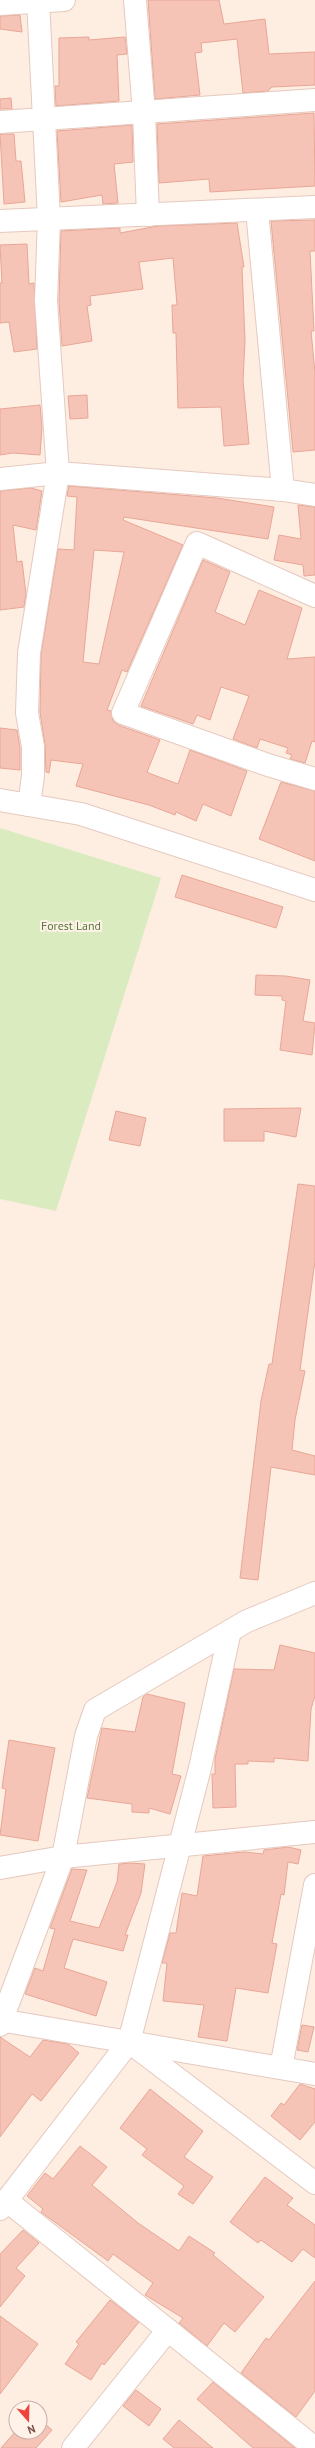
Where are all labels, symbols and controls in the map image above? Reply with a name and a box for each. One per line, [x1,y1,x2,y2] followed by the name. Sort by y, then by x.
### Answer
[41,918,101,933] park label: Forest Land
[8,2400,48,2440] north arrow
[26,2422,37,2437] text: N

